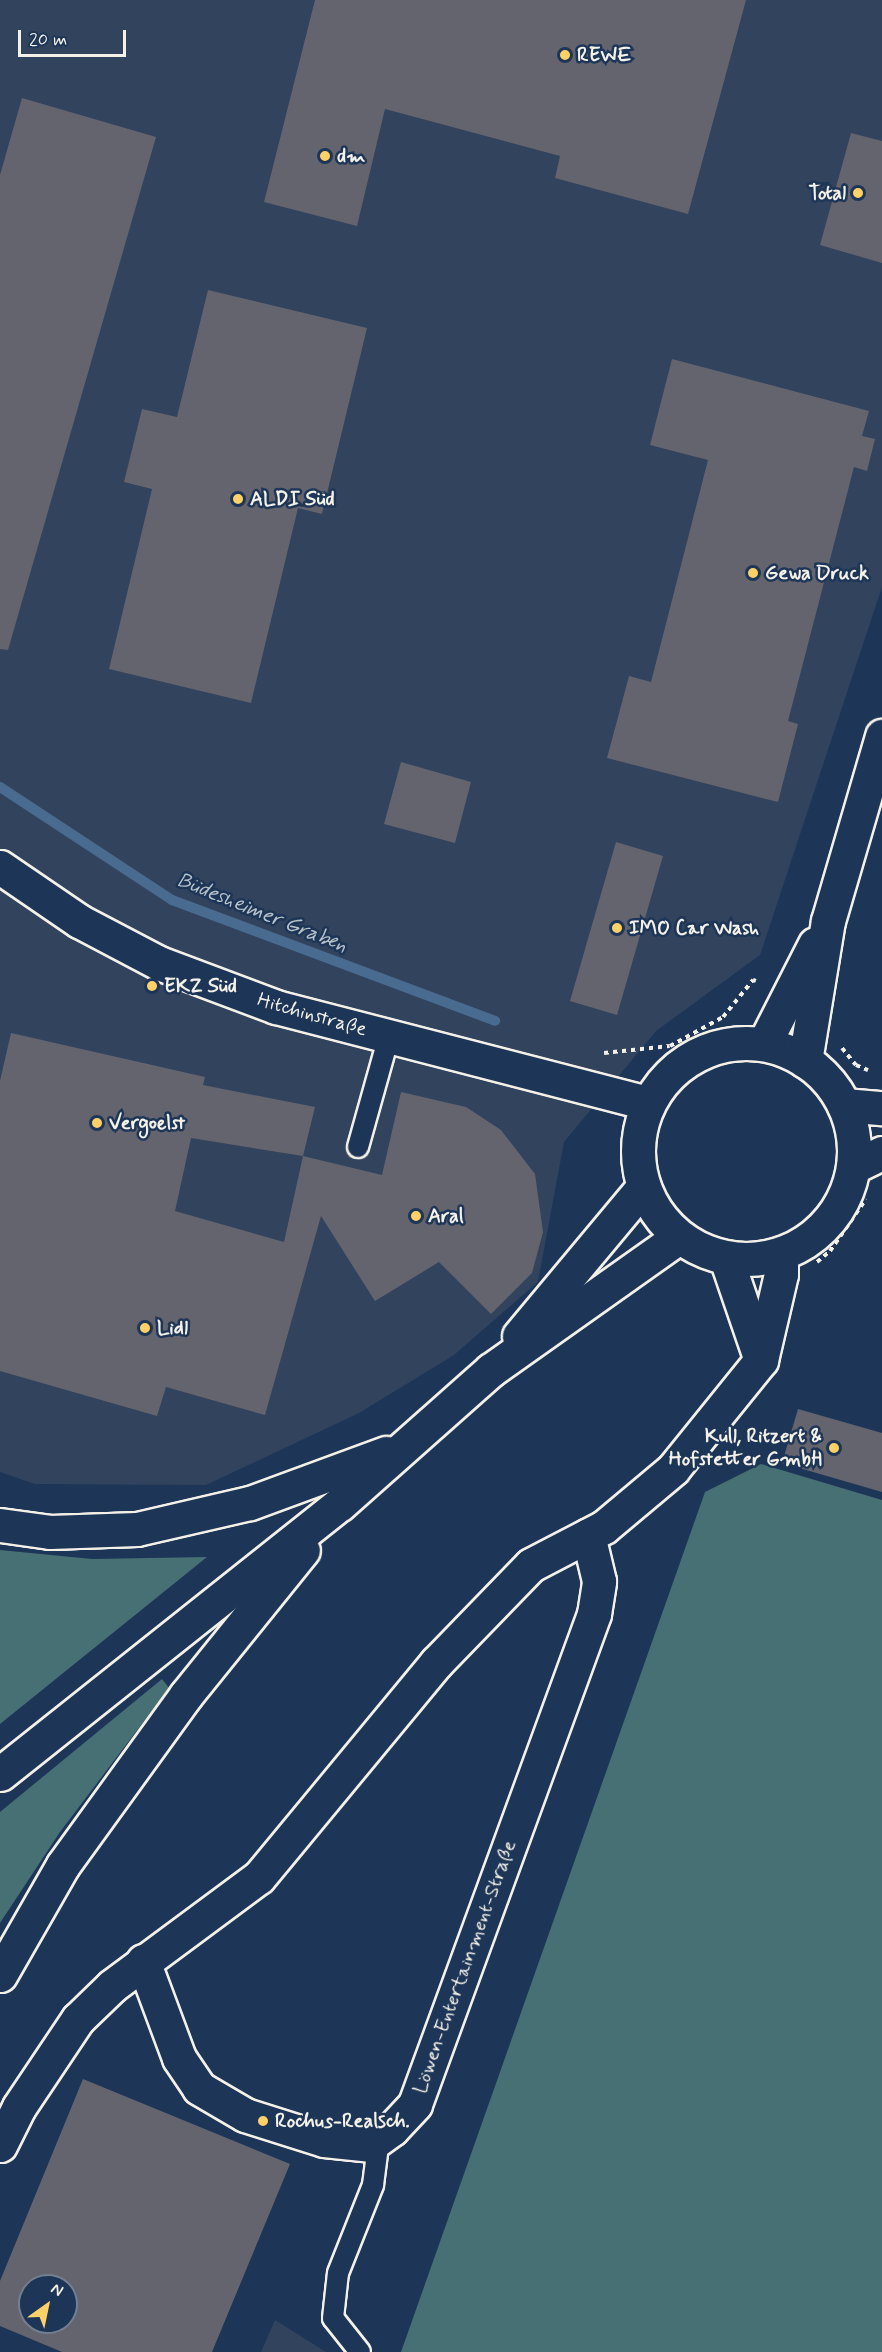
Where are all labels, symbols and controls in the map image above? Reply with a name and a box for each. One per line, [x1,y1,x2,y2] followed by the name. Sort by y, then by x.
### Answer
[21,18,129,56] scale bar
[29,28,67,52] text: 20 m
[577,43,631,67] place label: REWE
[558,48,572,62] marker: REWE
[337,144,365,168] place label: dm
[318,149,332,163] marker: dm
[808,181,846,205] place label: Total
[851,186,865,200] marker: Total
[250,487,335,511] place label: ALDI Süd
[231,492,245,506] marker: ALDI Süd
[765,561,865,585] place label: Gewa Druck
[746,566,760,580] marker: Gewa Druck
[174,868,350,958] water label: Büdesheimer Graben
[629,916,759,940] place label: IMO Car Wash
[610,921,624,935] marker: IMO Car Wash
[164,974,237,998] place label: EKZ Süd
[145,979,159,993] marker: EKZ Süd
[255,988,369,1042] street label: Hitchinstraße
[109,1111,185,1135] place label: Vergoelst
[90,1116,104,1130] marker: Vergoelst
[428,1204,464,1228] place label: Aral
[409,1209,423,1223] marker: Aral
[157,1316,188,1340] place label: Lidl
[138,1321,152,1335] marker: Lidl
[668,1424,822,1471] place label: Kull, Ritzert & Hofstetter GmbH
[827,1441,841,1455] marker: Kull, Ritzert & Hofstetter GmbH
[408,1837,522,2097] street label: Löwen-Entertainment-Straße
[275,2109,410,2133] place label: Rochus-Realsch.
[256,2114,270,2128] marker: Rochus-Realsch.
[18,2274,78,2334] north arrow
[47,2278,67,2302] text: N

